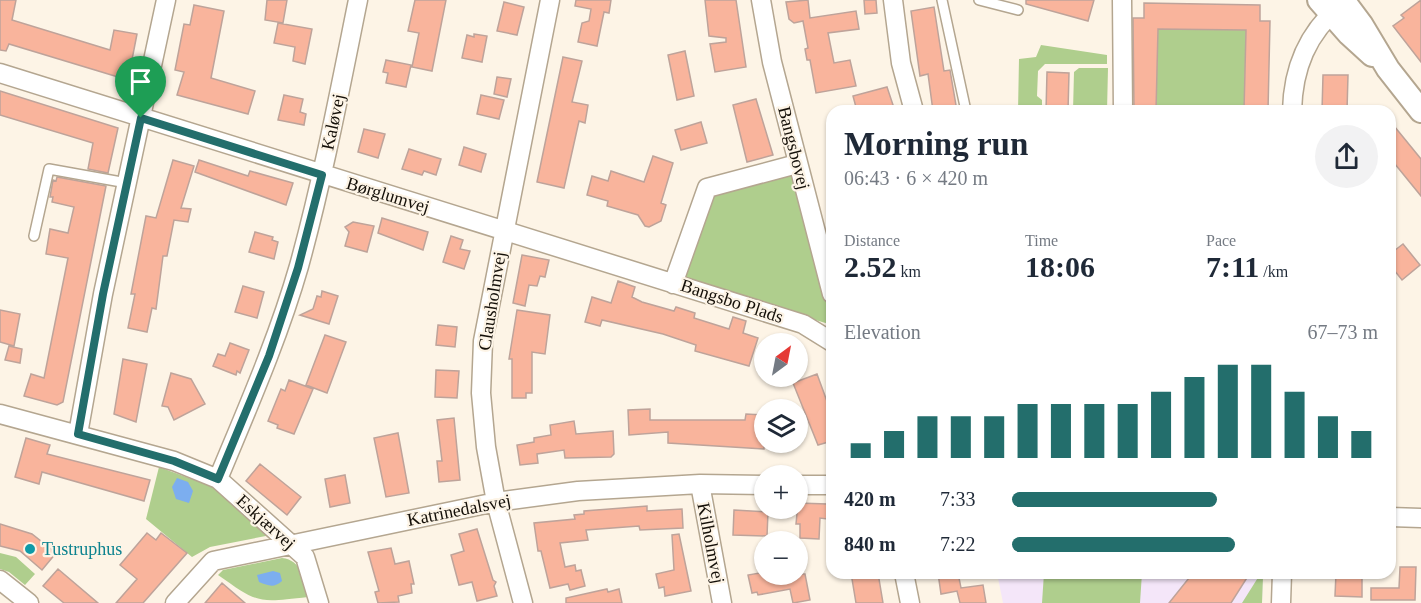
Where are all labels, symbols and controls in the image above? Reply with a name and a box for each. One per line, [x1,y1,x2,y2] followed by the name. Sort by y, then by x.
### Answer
[115,56,166,118] pin
[124,65,157,98] icon: arrive
[317,92,349,152] street label: Kaløvej
[774,104,814,192] street label: Bangsbovej
[1315,125,1378,188] button: share
[844,126,1028,162] text: Morning run
[844,167,988,189] text: 06:43 · 6 × 420 m
[344,173,432,217] street label: Børglumvej
[844,232,900,249] text: Distance
[1025,232,1058,249] text: Time
[1206,232,1236,249] text: Pace
[474,250,510,352] street label: Clausholmvej
[844,250,897,283] text: 2.52
[1025,250,1095,283] text: 18:06
[1206,250,1259,283] text: 7:11
[897,263,921,280] text: km
[1259,263,1288,280] text: /km
[678,275,786,327] street label: Bangsbo Plads
[844,321,921,343] text: Elevation
[1307,321,1378,343] text: 67–73 m
[754,333,808,387] north arrow
[754,333,808,585] map controls
[754,399,808,453] button: layers
[754,465,808,519] button: +
[844,488,896,510] text: 420 m
[940,488,976,510] text: 7:33
[233,490,299,554] street label: Eskjærvej
[406,490,512,530] street label: Katrinedalsvej
[693,501,729,585] street label: Kilholmvej
[754,531,808,585] button: −
[844,533,896,555] text: 840 m
[940,533,976,555] text: 7:22
[42,539,122,559] place label: Tustruphus
[23,542,37,556] marker: Tustruphus

